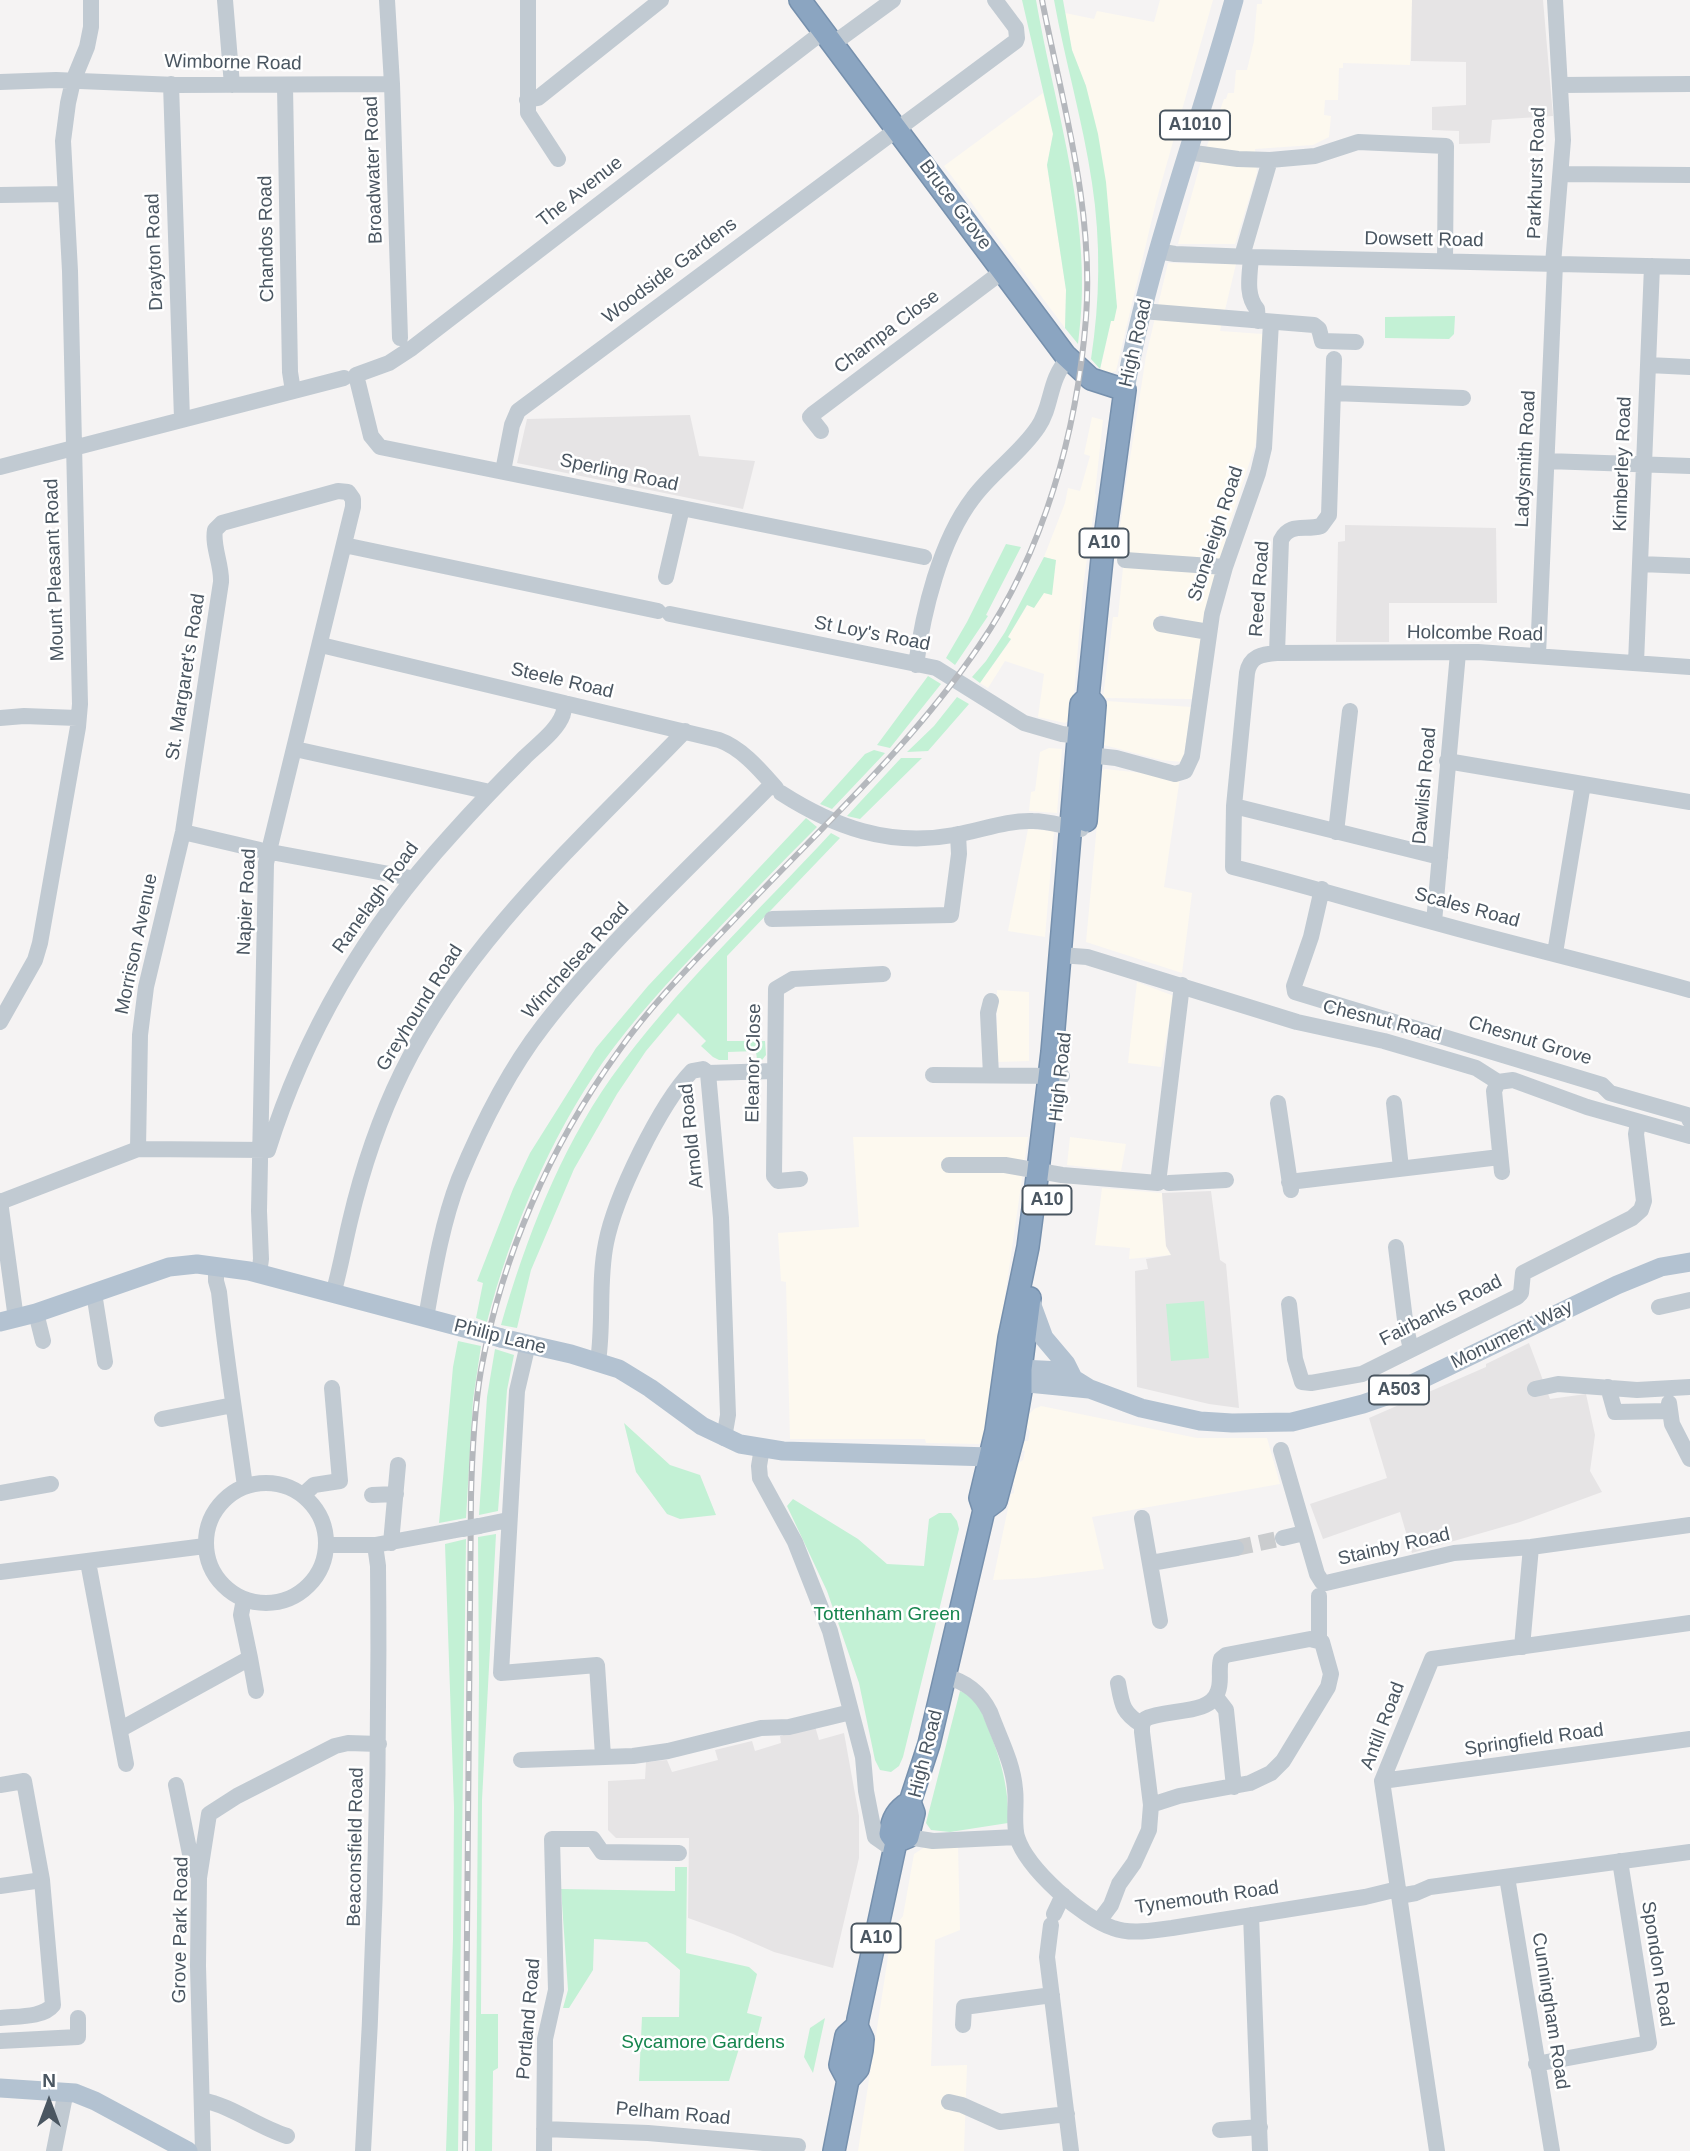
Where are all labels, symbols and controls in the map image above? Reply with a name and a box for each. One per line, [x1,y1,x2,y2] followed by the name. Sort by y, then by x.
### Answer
[164,50,302,76] street label: Wimborne Road
[360,96,388,244] street label: Broadwater Road
[1523,107,1551,239] street label: Parkhurst Road
[1160,110,1230,140] road number: A1010
[533,152,627,232] street label: The Avenue
[914,156,996,254] street label: Bruce Grove
[254,175,280,303] street label: Chandos Road
[142,193,168,311] street label: Drayton Road
[598,213,742,329] street label: Woodside Gardens
[1364,228,1484,252] street label: Dowsett Road
[830,285,944,379] street label: Champa Close
[1115,297,1157,389] street label: High Road
[1511,390,1541,528] street label: Ladysmith Road
[1609,396,1637,532] street label: Kimberley Road
[558,449,680,497] street label: Sperling Road
[1183,464,1249,604] street label: Stoneleigh Road
[40,478,70,662] street label: Mount Pleasant Road
[1080,528,1128,558] road number: A10
[1245,540,1275,638] street label: Reed Road
[162,592,210,762] street label: St. Margaret's Road
[812,612,932,656] street label: St Loy's Road
[1407,621,1543,647] street label: Holcombe Road
[508,658,616,704] street label: Steele Road
[1409,727,1441,845] street label: Dawlish Road
[328,838,424,958] street label: Ranelagh Road
[233,848,261,956] street label: Napier Road
[111,872,163,1016] street label: Morrison Avenue
[1412,883,1522,933] street label: Scales Road
[518,898,634,1024] street label: Winchelsea Road
[372,941,468,1075] street label: Greyhound Road
[1320,995,1444,1047] street label: Chesnut Road
[742,1003,766,1123] street label: Eleanor Close
[1466,1011,1594,1071] street label: Chesnut Grove
[1045,1031,1077,1123] street label: High Road
[675,1082,709,1190] street label: Arnold Road
[1023,1185,1072,1214] road number: A10
[1376,1270,1506,1352] street label: Fairbanks Road
[1448,1296,1576,1374] street label: Monument Way
[452,1315,548,1359] street label: Philip Lane
[1369,1376,1429,1405] road number: A503
[1336,1523,1452,1571] street label: Stainby Road
[814,1604,960,1626] park label: Tottenham Green
[1356,1679,1410,1773] street label: Antill Road
[904,1708,948,1800] street label: High Road
[1463,1719,1605,1761] street label: Springfield Road
[343,1767,369,1927] street label: Beaconsfield Road
[168,1856,194,2004] street label: Grove Park Road
[1134,1877,1280,1919] street label: Tynemouth Road
[1636,1900,1678,2028] street label: Spondon Road
[852,1924,900,1952] road number: A10
[1526,1931,1574,2091] street label: Cunningham Road
[512,1958,546,2080] street label: Portland Road
[621,2032,785,2054] park label: Sycamore Gardens
[14,2067,84,2137] north arrow
[42,2070,56,2091] text: N
[615,2098,731,2130] street label: Pelham Road

